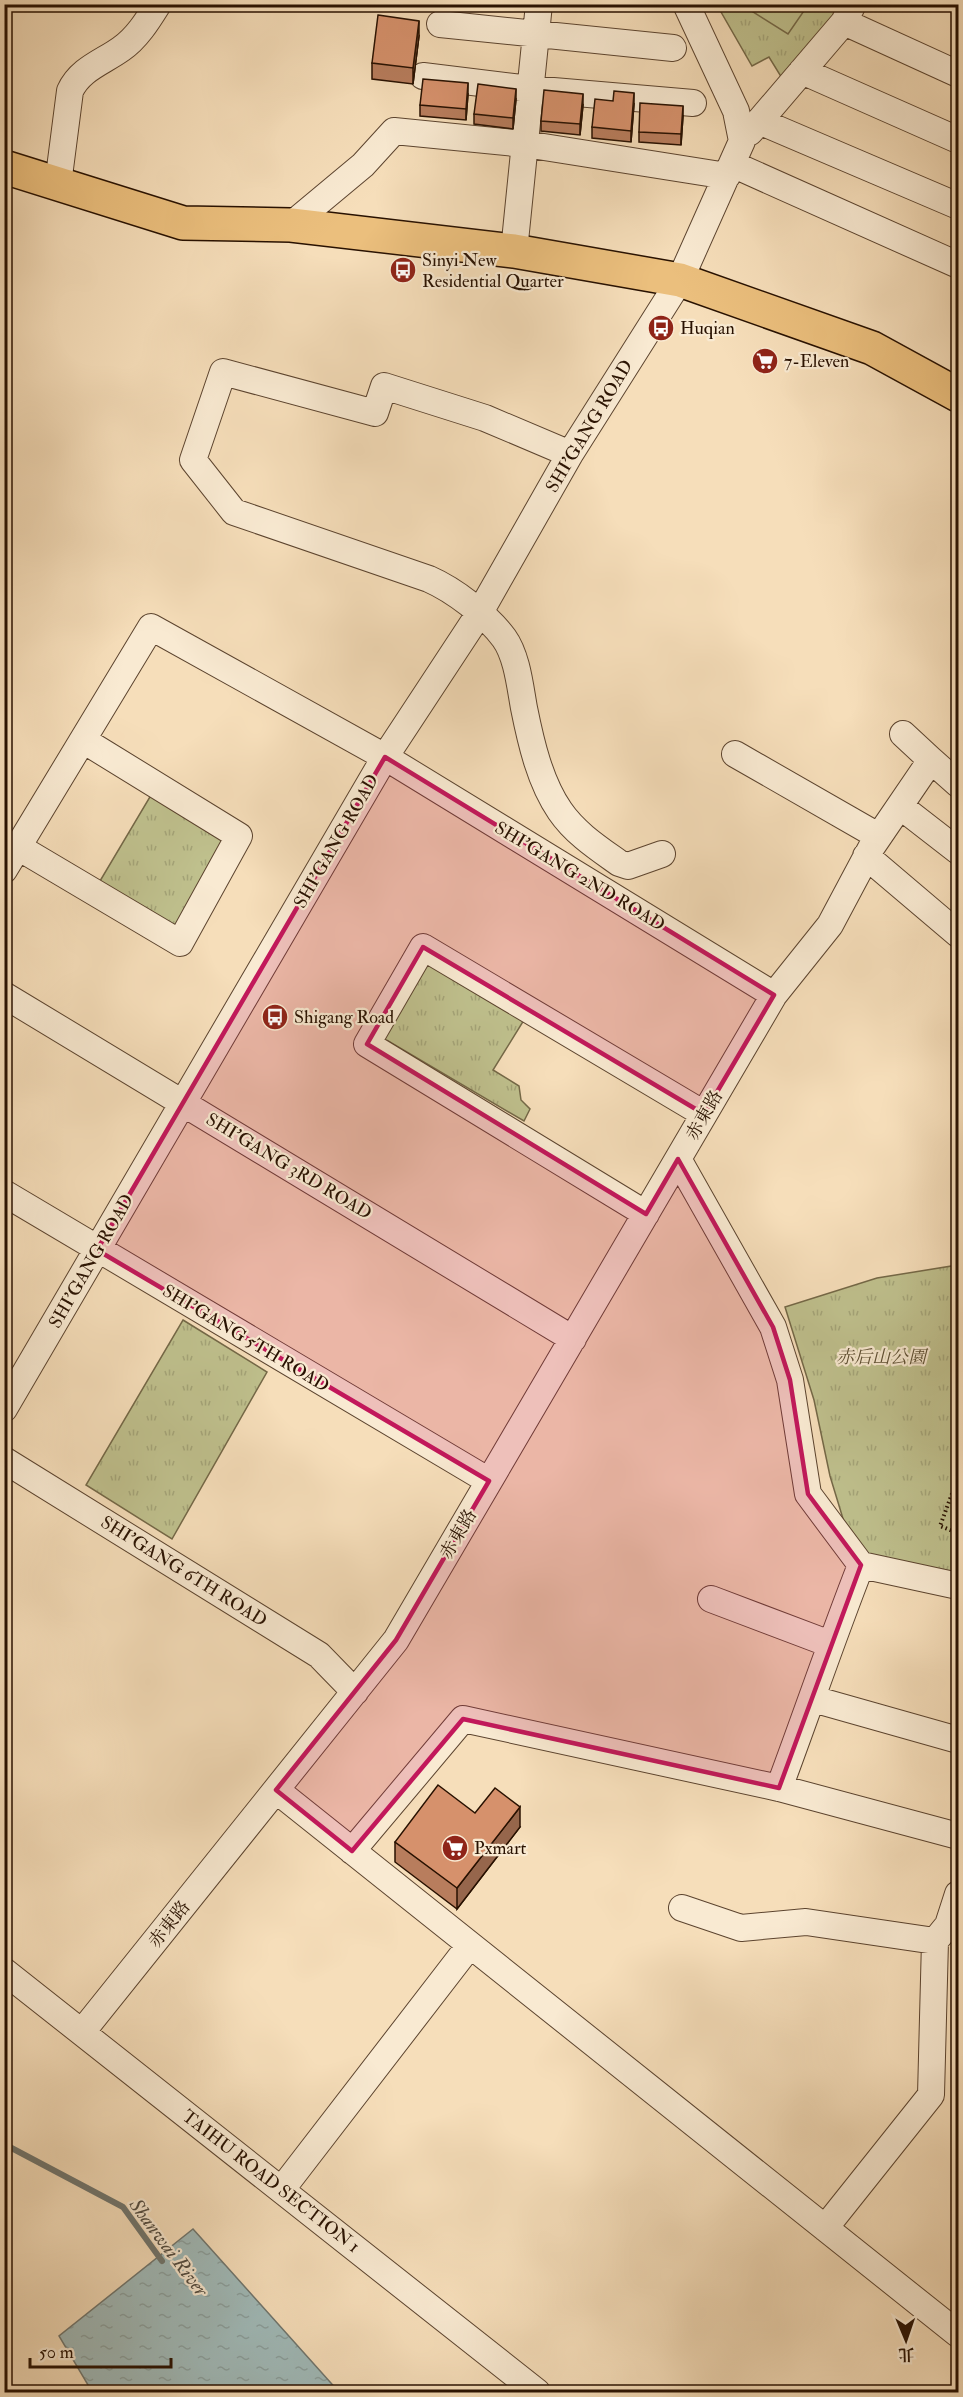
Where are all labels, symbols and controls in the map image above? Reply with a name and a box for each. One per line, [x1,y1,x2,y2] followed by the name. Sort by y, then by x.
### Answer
[422,249,564,293] place label: Sinyi New Residential Quarter
[388,255,418,285] bus stop icon: Sinyi New Residential Quarter
[646,313,676,343] bus stop icon: Huqian
[680,317,735,340] place label: Huqian
[750,346,780,376] supermarket icon: 7-Eleven
[784,350,849,373] place label: 7-Eleven
[541,356,638,497] street label: SHI'GANG ROAD
[289,770,384,912] street label: SHI'GANG ROAD
[490,816,669,936] street label: SHI'GANG 2ND ROAD
[260,1002,290,1032] bus stop icon: Shigang Road
[294,1006,394,1029] place label: Shigang Road
[681,1086,728,1144] street label: 赤東路
[202,1108,376,1225] street label: SHI'GANG 3RD ROAD
[44,1190,139,1332] street label: SHI'GANG ROAD
[158,1279,333,1397] street label: SHI'GANG 5TH ROAD
[836,1346,929,1369] park label: 赤后山公園
[435,1505,482,1563] street label: 赤東路
[96,1511,271,1632] street label: SHI'GANG 6TH ROAD
[440,1833,470,1863] supermarket icon: Pxmart
[474,1837,527,1860] place label: Pxmart
[143,1896,195,1953] street label: 赤東路
[177,2105,364,2258] street label: TAIHU ROAD SECTION 1
[123,2193,215,2303] water label: Shanwai River
[876,2310,936,2370] north arrow
[30,2331,171,2369] scale bar
[39,2341,74,2364] text: 50 m
[898,2344,915,2364] text: 北

